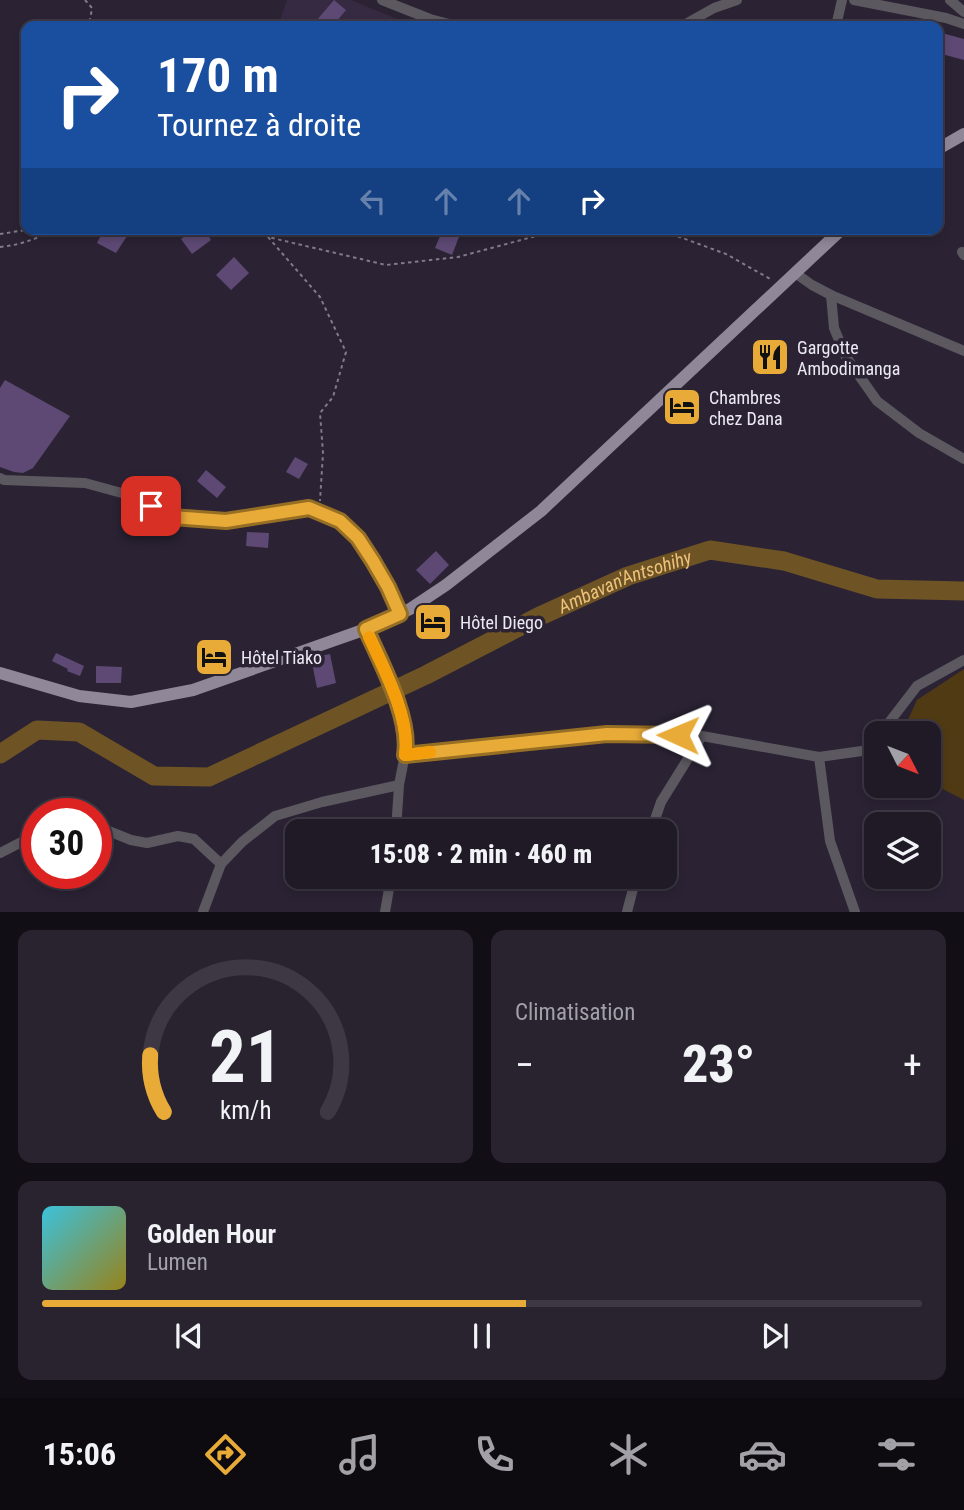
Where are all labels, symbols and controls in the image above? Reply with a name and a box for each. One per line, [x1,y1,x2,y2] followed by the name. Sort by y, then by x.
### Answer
[157,47,279,104] text: 170 m
[42,49,133,140] icon: right
[157,106,361,144] text: Tournez à droite
[354,182,392,220] icon: left
[427,182,465,220] icon: ahead
[500,182,538,220] icon: ahead
[573,182,611,220] icon: right
[749,336,791,378] restaurant icon: Gargotte Ambodimanga
[797,337,900,379] place label: Gargotte Ambodimanga
[661,386,703,428] hotel icon: Chambres chez Dana
[709,387,783,429] place label: Chambres chez Dana
[121,476,181,536] pin
[132,487,170,525] icon: arrive
[553,545,695,618] water label: Ambavan'Antsohihy
[412,601,454,643] hotel icon: Hôtel Diego
[460,612,543,633] place label: Hôtel Diego
[193,636,235,678] hotel icon: Hôtel Tiako
[241,647,322,668] place label: Hôtel Tiako
[641,698,715,772] position arrow
[864,721,942,798] north arrow
[864,721,941,889] map controls
[21,798,112,889] speed limit sign: 30
[864,812,941,889] button: layers
[370,839,592,869] text: 15:08 · 2 min · 460 m
[515,999,635,1026] text: Climatisation
[209,1015,282,1101] text: 21
[682,1034,755,1095] text: 23°
[515,1043,534,1087] text: −
[903,1043,922,1087] text: +
[220,1096,271,1125] text: km/h
[147,1219,276,1249] text: Golden Hour
[147,1249,208,1276] text: Lumen
[170,1317,208,1355] icon: previous
[463,1317,501,1355] icon: pause
[756,1317,794,1355] icon: next
[201,1430,250,1479] icon: directions
[335,1430,384,1479] icon: music
[470,1430,519,1479] icon: phone
[604,1430,653,1479] icon: climate
[738,1430,787,1479] icon: car
[872,1430,921,1479] icon: filters
[43,1435,116,1473] text: 15:06

